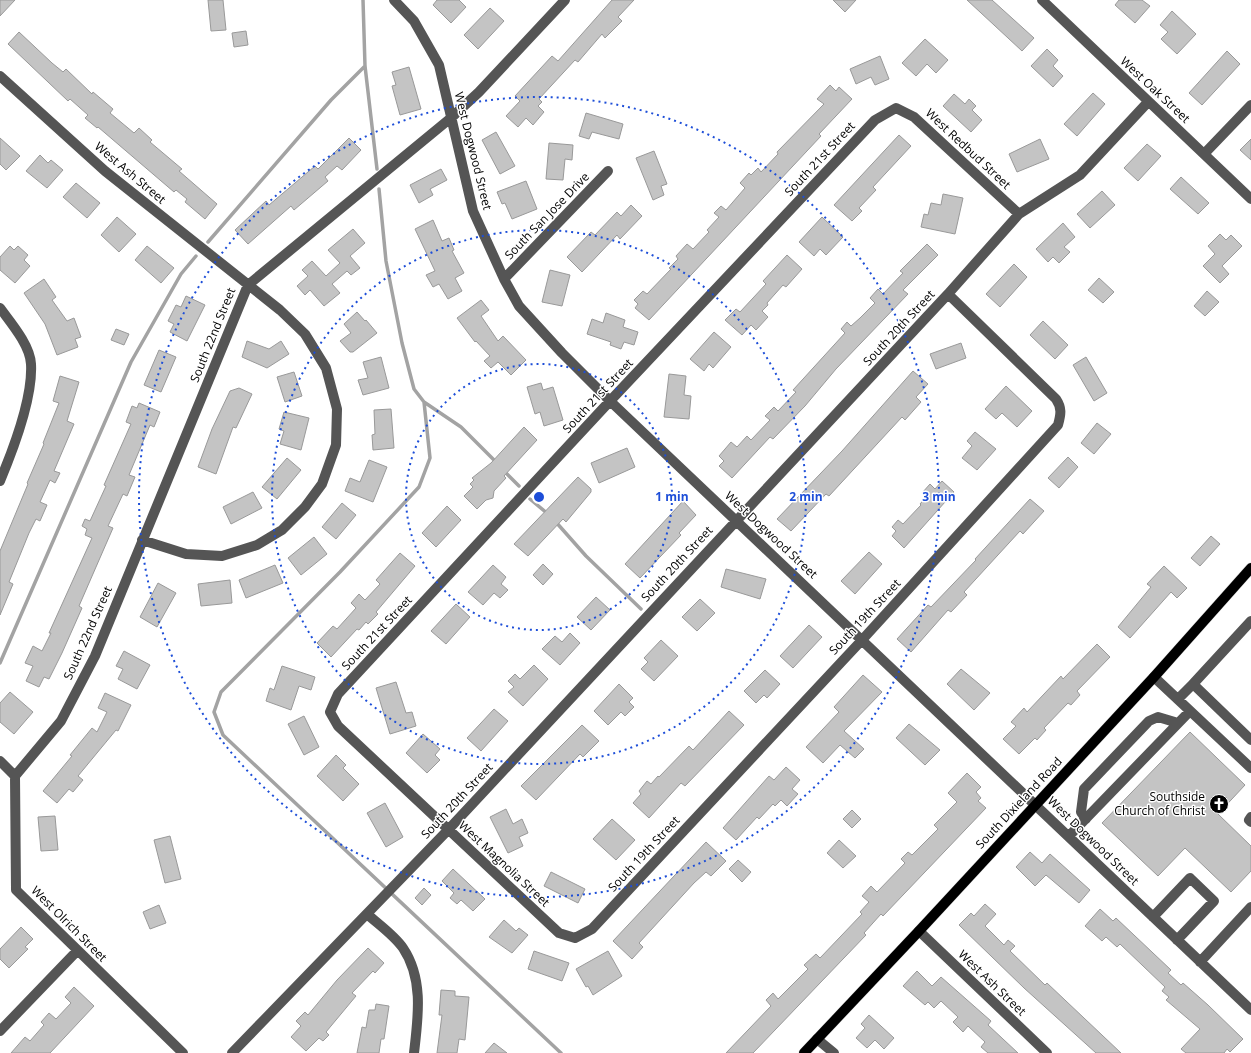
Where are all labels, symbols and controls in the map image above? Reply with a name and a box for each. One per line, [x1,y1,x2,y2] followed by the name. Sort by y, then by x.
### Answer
[1117,53,1194,126] street label: West Oak Street
[451,90,496,212] street label: West Dogwood Street
[922,105,1015,193] street label: West Redbud Street
[781,118,859,200] street label: South 21st Street
[91,138,170,207] street label: West Ash Street
[501,168,593,263] street label: South San Jose Drive
[186,285,239,385] street label: South 22nd Street
[859,286,938,369] street label: South 20th Street
[559,355,637,437] street label: South 21st Street
[721,487,821,582] street label: West Dogwood Street
[655,488,689,505] text: 1 min
[789,488,823,505] text: 2 min
[922,488,956,505] text: 3 min
[532,490,546,504] centre of rings
[637,522,716,605] street label: South 20th Street
[825,575,904,658] street label: South 19th Street
[59,583,116,682] street label: South 22nd Street
[338,592,416,674] street label: South 21st Street
[972,753,1066,852] street label: South Dixieland Road
[417,759,496,842] street label: South 20th Street
[1114,788,1205,819] place label: Southside Church of Christ
[1044,792,1143,889] street label: West Dogwood Street
[1208,793,1230,815] church icon: Southside Church of Christ
[604,812,683,895] street label: South 19th Street
[455,817,554,910] street label: West Magnolia Street
[28,882,111,965] street label: West Olrich Street
[955,946,1030,1019] street label: West Ash Street

